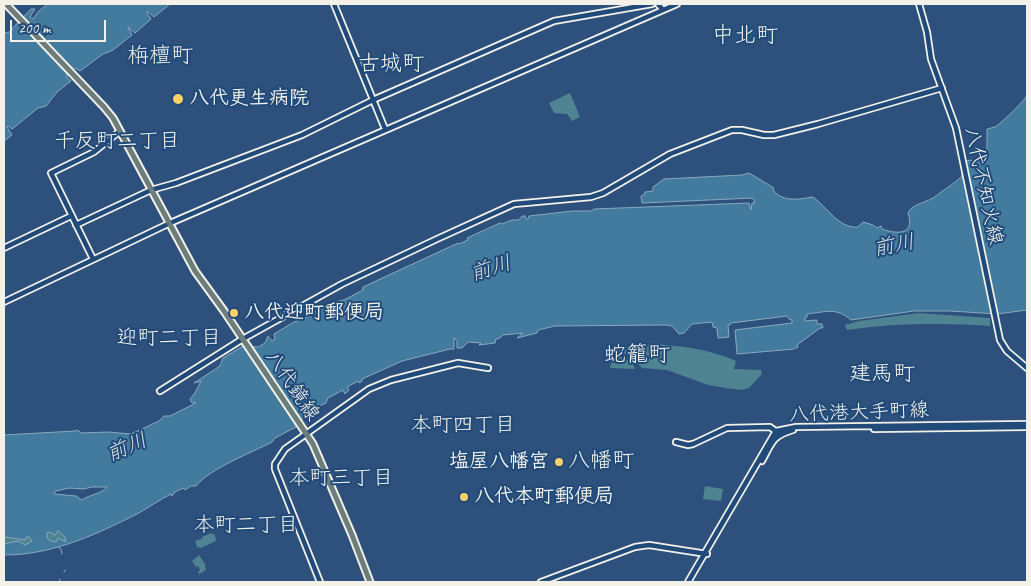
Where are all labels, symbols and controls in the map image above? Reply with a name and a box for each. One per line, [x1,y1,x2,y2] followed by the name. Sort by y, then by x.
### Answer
[12,10,109,42] scale bar
[18,19,50,38] text: 200 m
[712,23,778,49] district label: 中北町
[127,43,193,69] district label: 栴檀町
[358,51,424,77] district label: 古城町
[189,87,309,111] place label: 八代更生病院
[171,92,185,106] marker: 八代更生病院
[959,125,1007,247] street label: 八代不知火線
[54,128,180,154] district label: 千反町二丁目
[871,230,917,262] water label: 前川
[467,251,515,287] water label: 前川
[244,301,384,325] place label: 八代迎町郵便局
[228,307,240,319] marker: 八代迎町郵便局
[117,325,221,351] district label: 迎町二丁目
[604,342,670,368] district label: 蛇籠町
[260,346,324,426] street label: 八代鏡線
[849,361,915,387] district label: 建馬町
[789,399,929,427] street label: 八代港大手町線
[411,412,515,438] district label: 本町四丁目
[103,428,151,468] water label: 前川
[568,448,634,474] district label: 八幡町
[449,450,549,474] place label: 塩屋八幡宮
[553,456,565,468] marker: 塩屋八幡宮
[289,465,393,491] district label: 本町三丁目
[474,485,614,509] place label: 八代本町郵便局
[458,491,470,503] marker: 八代本町郵便局
[194,512,298,538] district label: 本町二丁目

